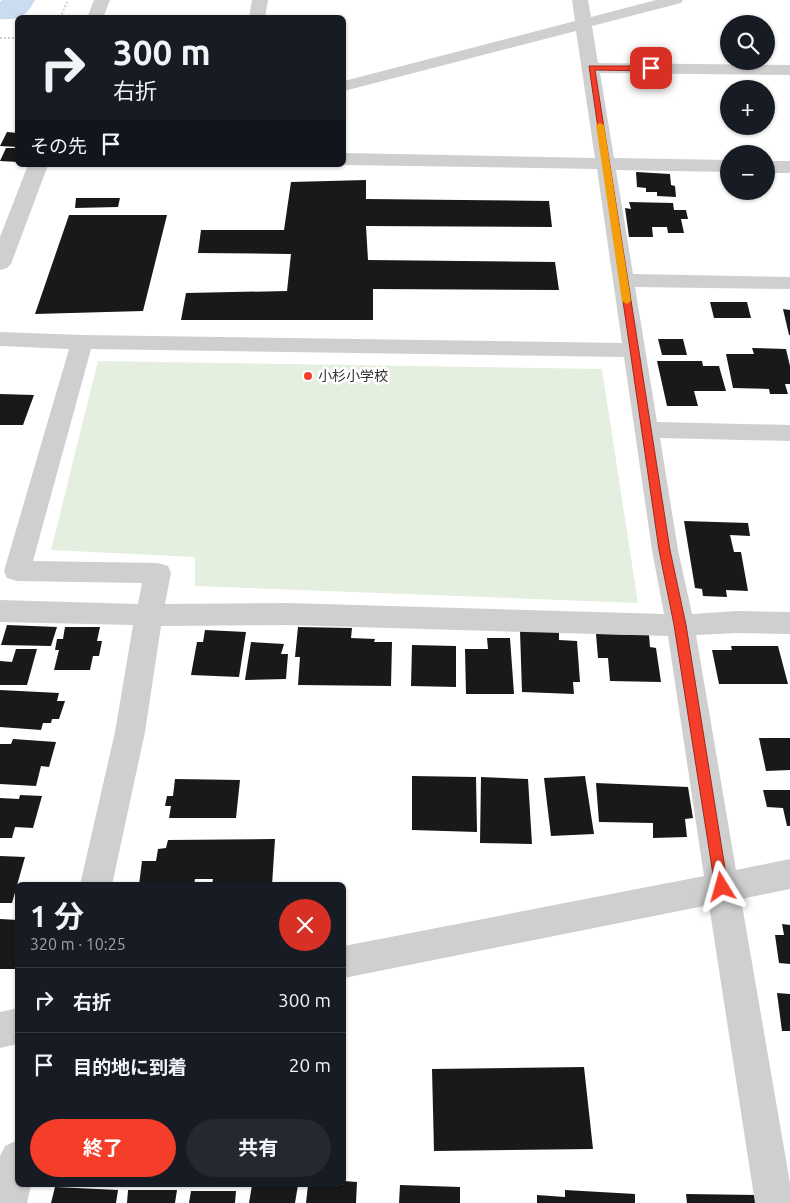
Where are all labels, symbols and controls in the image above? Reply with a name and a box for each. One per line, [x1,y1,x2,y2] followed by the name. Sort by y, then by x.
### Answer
[720,15,775,200] map controls
[720,15,775,70] button: search
[113,32,211,72] text: 300 m
[30,35,95,100] icon: right
[630,47,672,89] pin
[637,54,665,82] icon: arrive
[113,78,157,103] text: 右折
[720,80,775,135] button: +
[97,130,125,158] icon: arrive
[30,135,87,157] text: その先
[720,145,775,200] button: −
[318,368,388,384] place label: 小杉小学校
[302,370,314,382] marker: 小杉小学校
[695,860,747,912] position arrow
[30,899,84,933] text: 1 分
[279,899,331,951] button: close
[30,935,126,953] text: 320 m · 10:25
[30,986,58,1014] icon: right
[278,989,331,1011] text: 300 m
[73,991,111,1013] text: 右折
[30,1051,58,1079] icon: arrive
[289,1054,331,1076] text: 20 m
[73,1056,187,1078] text: 目的地に到着
[30,1119,176,1177] button: 終了
[186,1119,331,1177] button: 共有

